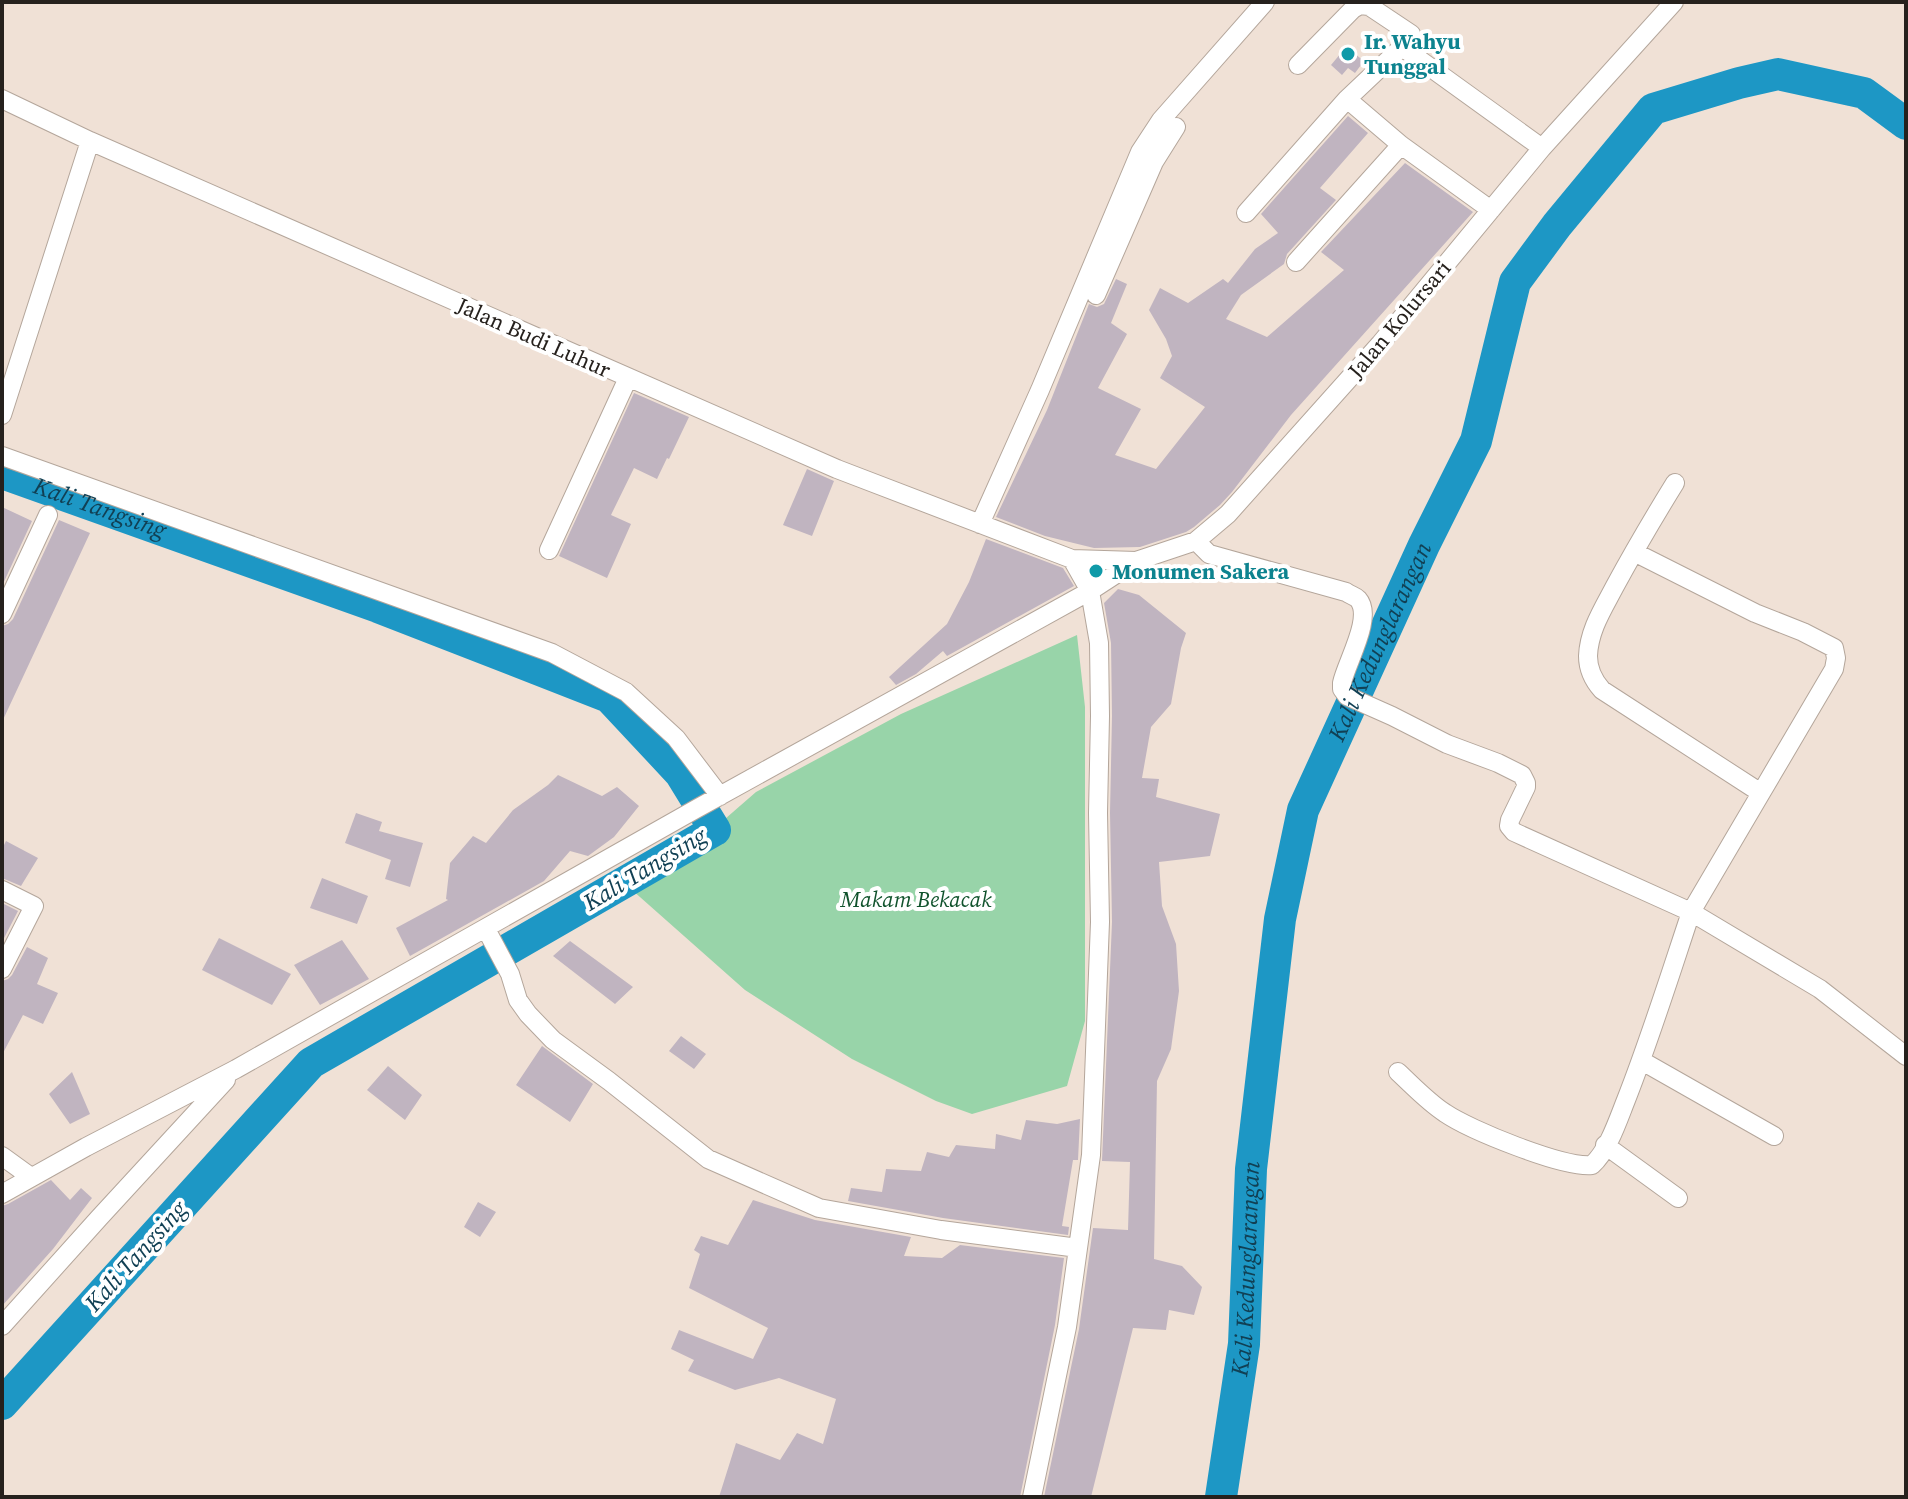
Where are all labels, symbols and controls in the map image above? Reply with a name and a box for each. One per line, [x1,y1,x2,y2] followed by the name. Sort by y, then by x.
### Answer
[1364,26,1461,81] place label: Ir. Wahyu Tunggal
[1339,45,1357,63] marker: Ir. Wahyu Tunggal
[1340,254,1457,385] street label: Jalan Kolursari
[451,289,616,385] street label: Jalan Budi Luhur
[28,468,172,547] water label: Kali Tangsing
[1319,536,1439,747] water label: Kali Kedunglarangan
[1112,556,1289,586] place label: Monumen Sakera
[1087,562,1105,580] marker: Monumen Sakera
[576,818,714,919] water label: Kali Tangsing
[839,884,992,914] park label: Makam Bekacak
[1222,1159,1268,1379] water label: Kali Kedunglarangan
[76,1192,195,1319] water label: Kali Tangsing

